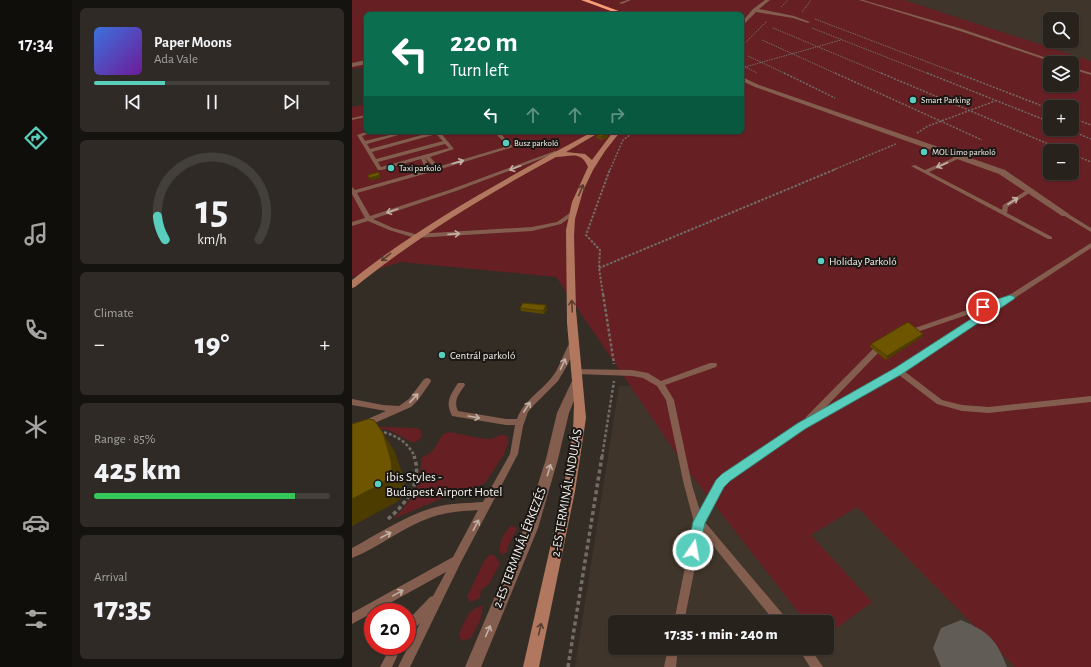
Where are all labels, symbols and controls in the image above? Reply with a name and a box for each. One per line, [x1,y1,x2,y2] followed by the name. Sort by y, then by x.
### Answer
[1043,12,1079,180] map controls
[1043,12,1079,48] button: search
[384,28,436,80] icon: left
[450,29,518,57] text: 220 m
[154,35,232,50] text: Paper Moons
[18,36,54,54] text: 17:34
[154,53,198,66] text: Ada Vale
[1043,56,1079,92] button: layers
[450,62,509,80] text: Turn left
[122,91,144,113] icon: previous
[201,91,223,113] icon: pause
[280,91,302,113] icon: next
[908,95,918,105] marker: Smart Parking
[921,96,971,105] place label: Smart Parking
[1043,100,1079,136] button: +
[480,104,502,126] icon: left
[522,104,544,126] icon: ahead
[564,104,586,126] icon: ahead
[606,104,628,126] icon: right
[22,124,50,152] icon: directions
[501,138,511,148] marker: Busz parkoló
[514,139,559,148] place label: Busz parkoló
[1043,144,1079,180] button: −
[919,147,929,157] marker: MOL Limo parkoló
[932,148,996,157] place label: MOL Limo parkoló
[451,158,464,165] one-way arrow
[936,162,948,169] one-way arrow
[386,163,396,173] marker: Taxi parkoló
[399,164,442,173] place label: Taxi parkoló
[509,165,521,173] one-way arrow
[577,184,585,196] one-way arrow
[196,189,228,230] text: 15
[1007,196,1019,204] one-way arrow
[386,208,398,216] one-way arrow
[22,220,50,248] icon: music
[447,230,460,237] one-way arrow
[197,232,227,246] text: km/h
[381,253,392,262] one-way arrow
[816,256,826,266] marker: Holiday Parkoló
[829,256,897,267] place label: Holiday Parkoló
[966,290,1000,324] pin
[972,296,994,318] icon: arrive
[568,300,575,313] one-way arrow
[94,307,133,320] text: Climate
[22,316,50,344] icon: phone
[195,329,229,359] text: 19°
[94,333,105,355] text: −
[319,333,330,355] text: +
[437,350,447,360] marker: Centrál parkoló
[450,350,515,361] place label: Centrál parkoló
[560,359,568,371] one-way arrow
[410,393,419,403] one-way arrow
[523,402,531,413] one-way arrow
[22,413,50,441] icon: climate
[468,413,481,421] one-way arrow
[548,428,585,558] street label: 2-ES TERMINÁL INDULÁS
[94,433,155,446] text: Range · 85%
[94,455,181,485] text: 425 km
[546,464,553,477] one-way arrow
[386,471,502,499] place label: ibis Styles - Budapest Airport Hotel
[373,479,383,489] marker: ibis Styles - Budapest Airport Hotel
[490,486,549,610] street label: 2-ES TERMINÁL ÉRKEZÉS
[22,509,50,537] icon: car
[472,519,480,531] one-way arrow
[672,529,714,571] position arrow
[380,531,392,538] one-way arrow
[94,571,127,584] text: Arrival
[392,588,404,596] one-way arrow
[94,593,151,623] text: 17:35
[364,603,416,655] speed limit sign: 20
[22,605,50,633] icon: filters
[537,623,545,636] one-way arrow
[485,626,493,638] one-way arrow
[664,627,778,642] text: 17:35 · 1 min · 240 m

